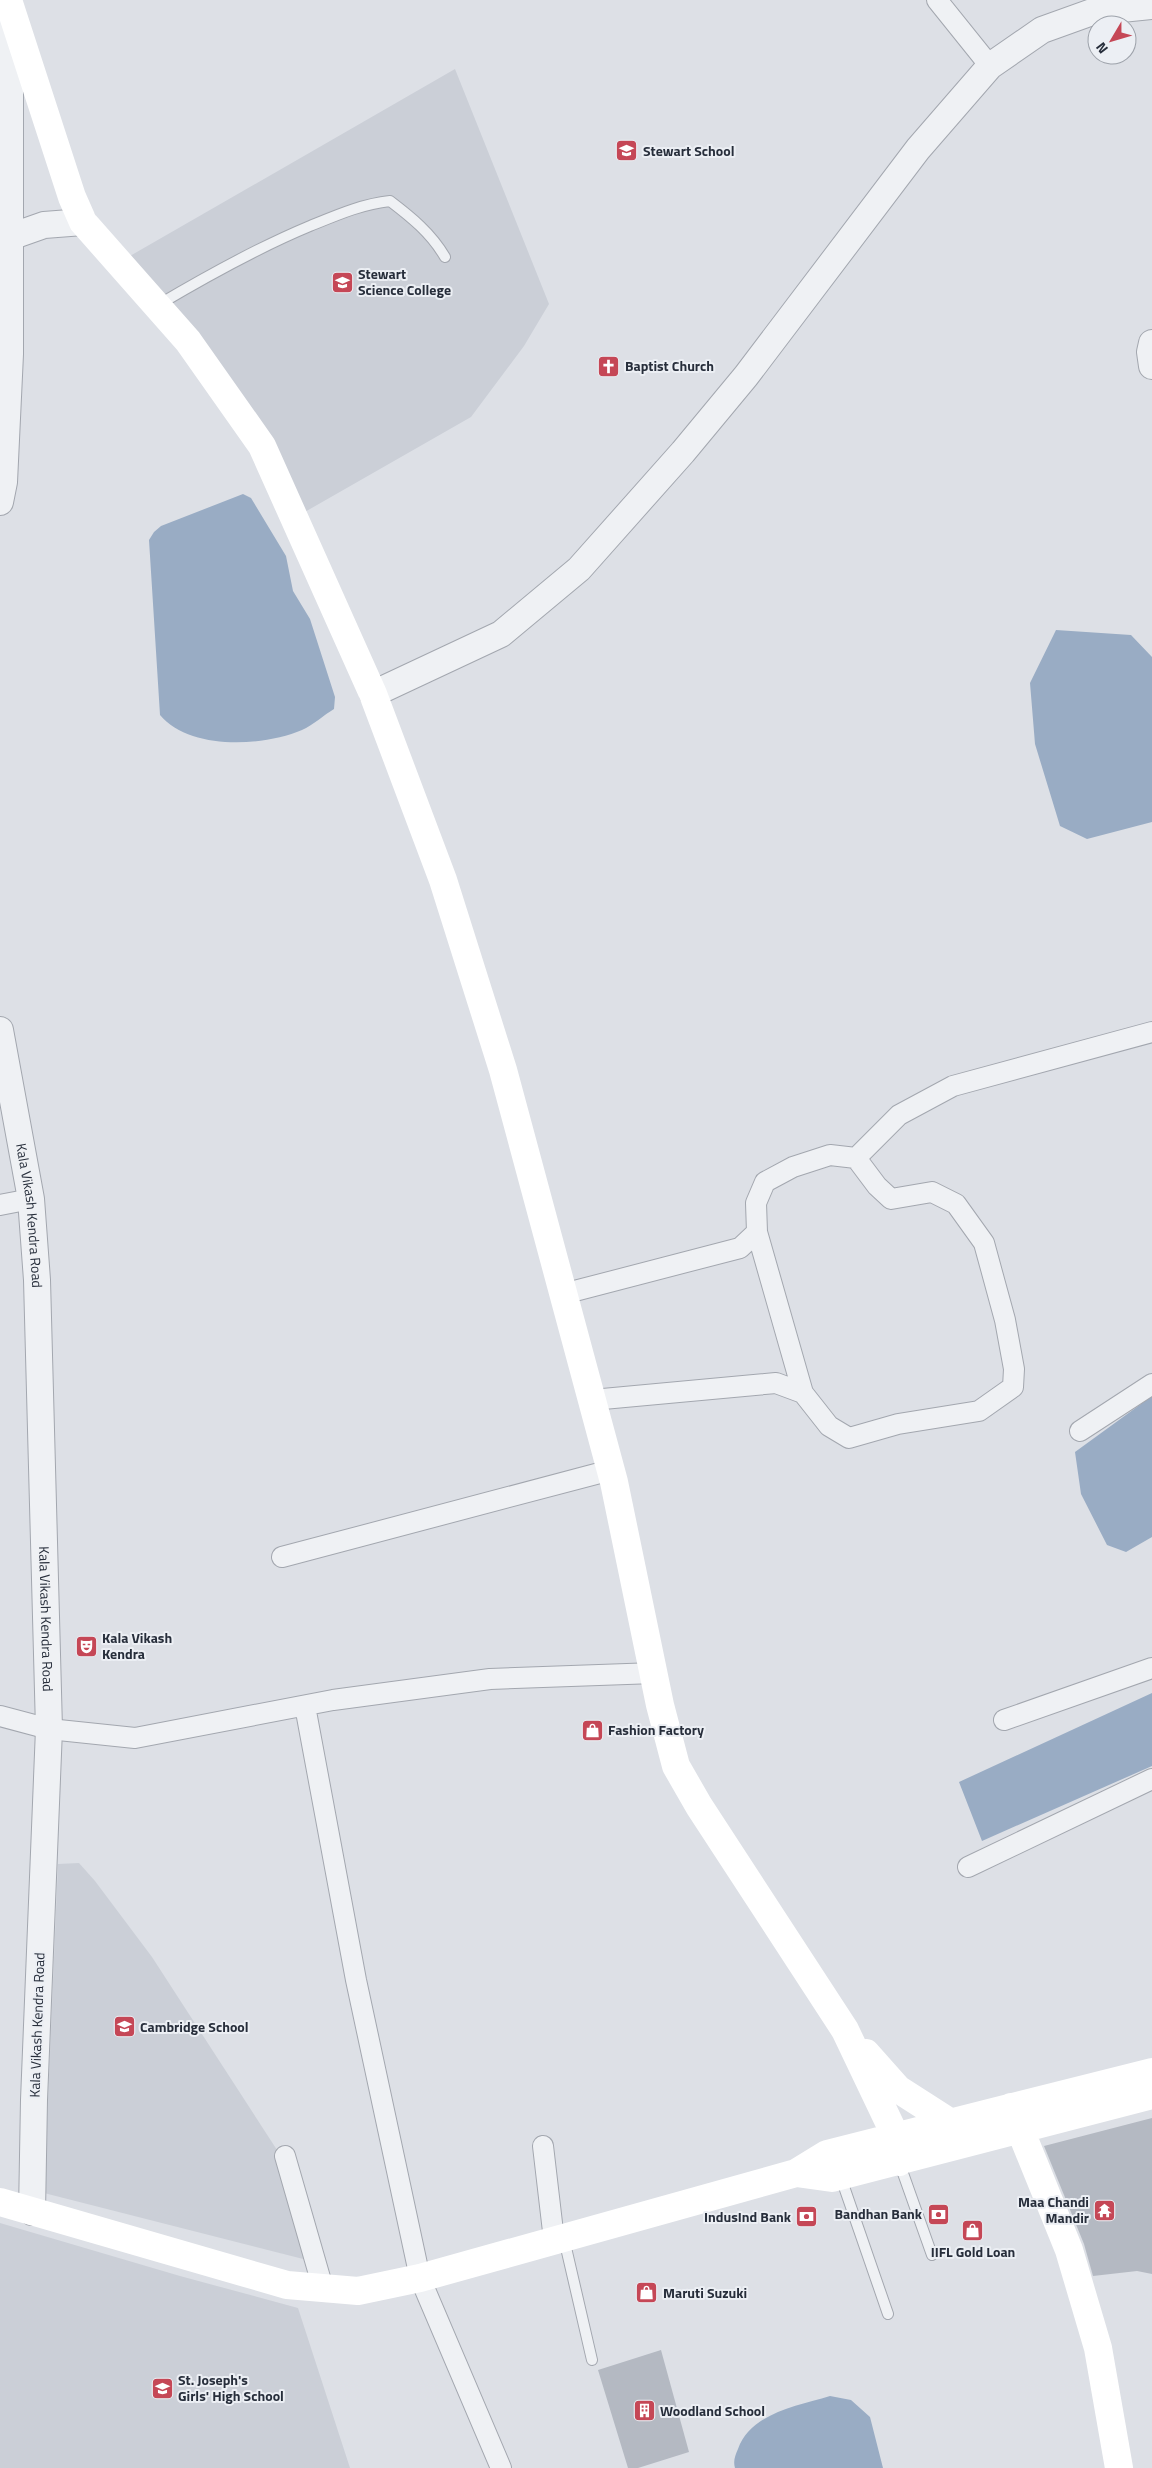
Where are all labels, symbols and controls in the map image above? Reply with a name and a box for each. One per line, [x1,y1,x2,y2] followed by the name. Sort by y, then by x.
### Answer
[1087,15,1137,65] north arrow
[1090,38,1113,59] text: N
[615,139,639,163] school or university icon: Stewart School
[643,140,734,161] place label: Stewart School
[358,263,451,300] place label: Stewart Science College
[330,270,354,294] school or university icon: Stewart Science College
[597,354,621,378] church icon: Baptist Church
[625,355,714,376] place label: Baptist Church
[11,1141,48,1288] street label: Kala Vikash Kendra Road
[34,1546,59,1692] street label: Kala Vikash Kendra Road
[102,1627,172,1664] place label: Kala Vikash Kendra
[74,1634,98,1658] theatre icon: Kala Vikash Kendra
[580,1718,604,1742] shop icon: Fashion Factory
[608,1719,704,1740] place label: Fashion Factory
[23,1952,50,2098] street label: Kala Vikash Kendra Road
[112,2015,136,2039] school or university icon: Cambridge School
[140,2016,249,2037] place label: Cambridge School
[1018,2191,1089,2228] place label: Maa Chandi Mandir
[1093,2198,1117,2222] temple icon: Maa Chandi Mandir
[926,2202,950,2226] bank icon: Bandhan Bank
[835,2203,923,2224] place label: Bandhan Bank
[795,2205,819,2229] bank icon: IndusInd Bank
[704,2206,792,2227] place label: IndusInd Bank
[961,2218,985,2242] shop icon: IIFL Gold Loan
[931,2241,1015,2262] place label: IIFL Gold Loan
[635,2281,659,2305] shop icon: Maruti Suzuki
[663,2282,747,2303] place label: Maruti Suzuki
[178,2369,284,2406] place label: St. Joseph's Girls' High School
[150,2376,174,2400] school or university icon: St. Joseph's Girls' High School
[632,2399,656,2423] building icon: Woodland School
[660,2400,765,2421] place label: Woodland School

